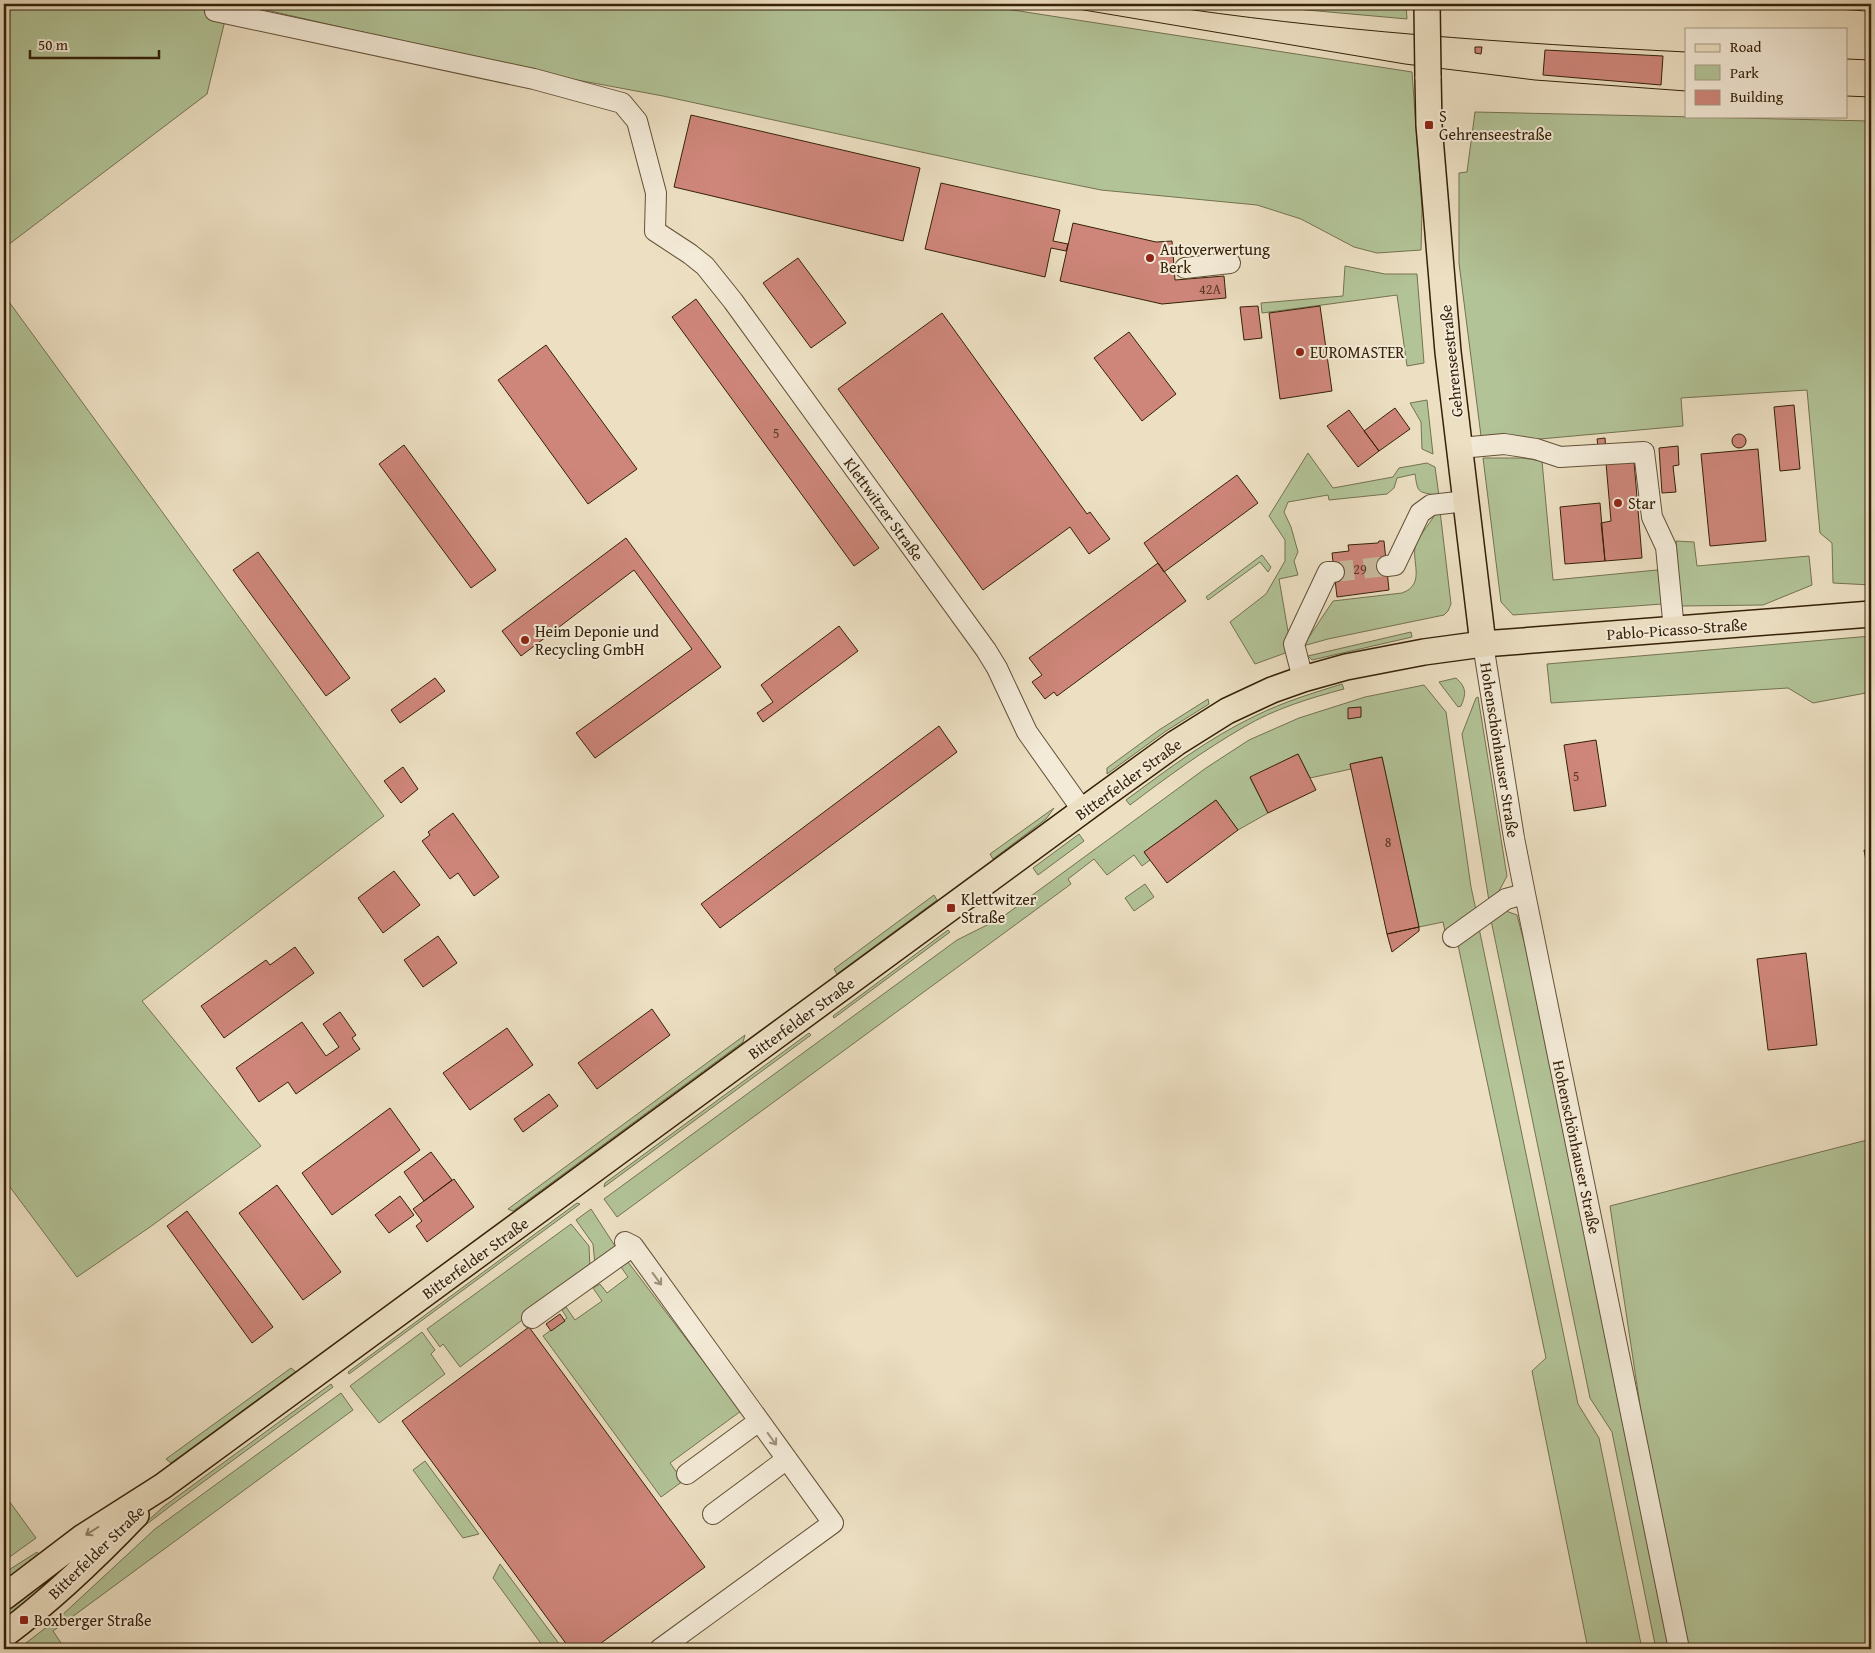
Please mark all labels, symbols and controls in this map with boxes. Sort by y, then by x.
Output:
scale bar [30,28,159,60]
legend [1685,28,1848,118]
text: 50 m [38,34,69,55]
text: Road [1730,36,1761,57]
text: Park [1730,62,1759,83]
text: Building [1730,86,1784,107]
place label: S Gehrenseestraße [1439,104,1552,146]
marker: S Gehrenseestraße [1423,119,1435,131]
place label: Autoverwertung Berk [1160,237,1270,279]
marker: Autoverwertung Berk [1144,252,1156,264]
house number: 42A [1199,279,1221,299]
street label: Gehrenseestraße [1433,304,1469,418]
place label: EUROMASTER [1310,340,1405,364]
marker: EUROMASTER [1294,346,1306,358]
house number: 5 [773,423,779,443]
street label: Klettwitzer Straße [838,452,930,566]
place label: Star [1628,491,1656,515]
marker: Star [1612,497,1624,509]
house number: 29 [1353,559,1367,579]
street label: Pablo-Picasso-Straße [1606,612,1748,646]
place label: Heim Deponie und Recycling GmbH [535,619,659,661]
marker: Heim Deponie und Recycling GmbH [519,634,531,646]
street label: Hohenschönhauser Straße [1474,661,1526,839]
street label: Bitterfelder Straße [1070,732,1186,826]
house number: 5 [1573,766,1579,786]
house number: 8 [1385,832,1392,852]
place label: Klettwitzer Straße [961,887,1037,929]
marker: Klettwitzer Straße [945,902,957,914]
street label: Bitterfelder Straße [743,971,859,1065]
street label: Hohenschönhauser Straße [1547,1058,1607,1236]
street label: Bitterfelder Straße [417,1211,533,1305]
one-way arrow [651,1272,662,1285]
one-way arrow [767,1432,778,1445]
street label: Bitterfelder Straße [42,1499,150,1605]
one-way arrow [86,1527,100,1537]
place label: Boxberger Straße [34,1608,151,1632]
marker: Boxberger Straße [18,1614,30,1626]

